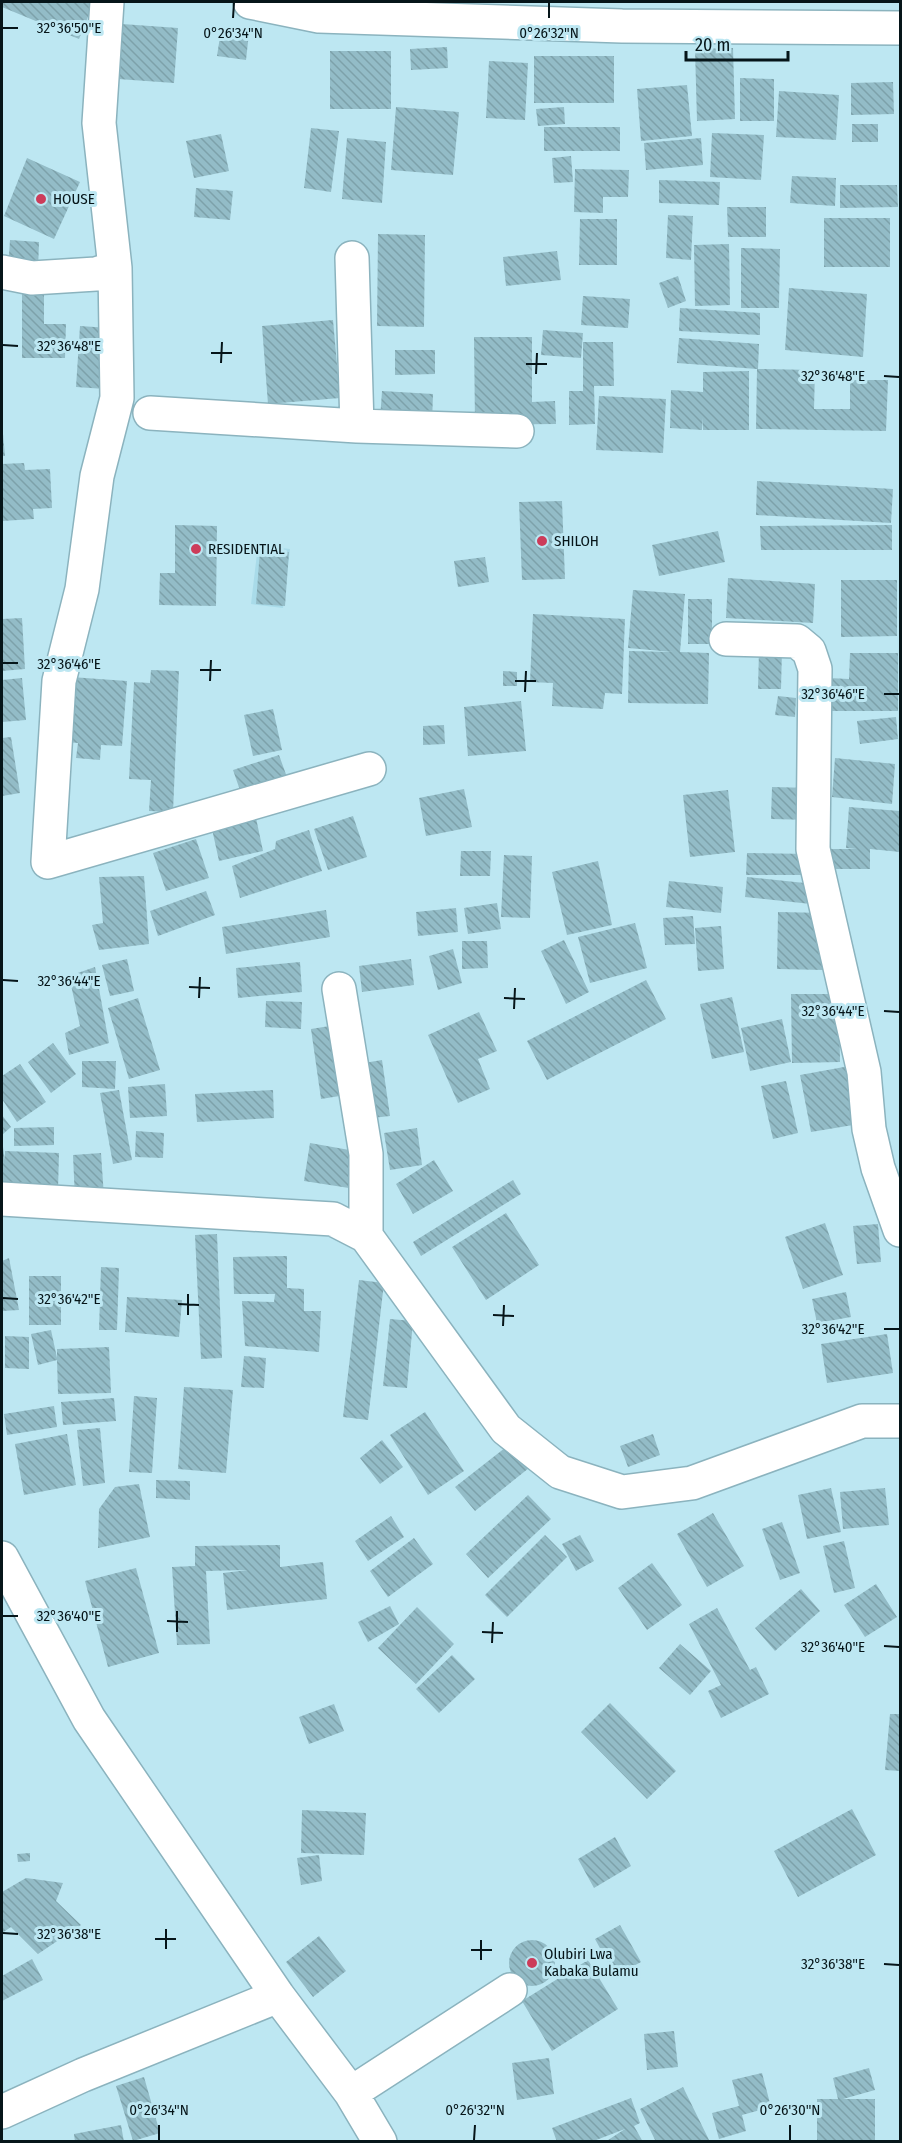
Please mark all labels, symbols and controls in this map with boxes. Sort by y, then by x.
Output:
text: 32°36'50"E [37,19,101,37]
text: 0°26'34"N [203,24,263,42]
text: 0°26'32"N [519,24,579,42]
scale bar [686,24,788,62]
text: 20 m [695,34,730,56]
place label: HOUSE [53,190,95,208]
marker: HOUSE [34,192,48,206]
text: 32°36'48"E [37,337,101,355]
text: 32°36'48"E [801,367,865,385]
place label: SHILOH [554,532,599,550]
marker: SHILOH [535,534,549,548]
place label: RESIDENTIAL [208,540,285,558]
marker: RESIDENTIAL [189,542,203,556]
text: 32°36'46"E [37,655,101,673]
text: 32°36'46"E [801,685,865,703]
text: 32°36'44"E [37,972,101,990]
text: 32°36'44"E [801,1002,865,1020]
text: 32°36'42"E [37,1290,101,1308]
text: 32°36'42"E [801,1320,865,1338]
text: 32°36'40"E [37,1607,101,1625]
text: 32°36'40"E [801,1638,865,1656]
text: 32°36'38"E [37,1925,101,1943]
place label: Olubiri Lwa Kabaka Bulamu [544,1945,639,1980]
text: 32°36'38"E [801,1955,865,1973]
marker: Olubiri Lwa Kabaka Bulamu [525,1956,539,1970]
text: 0°26'34"N [129,2101,189,2119]
text: 0°26'32"N [445,2101,505,2119]
text: 0°26'30"N [760,2101,820,2119]

